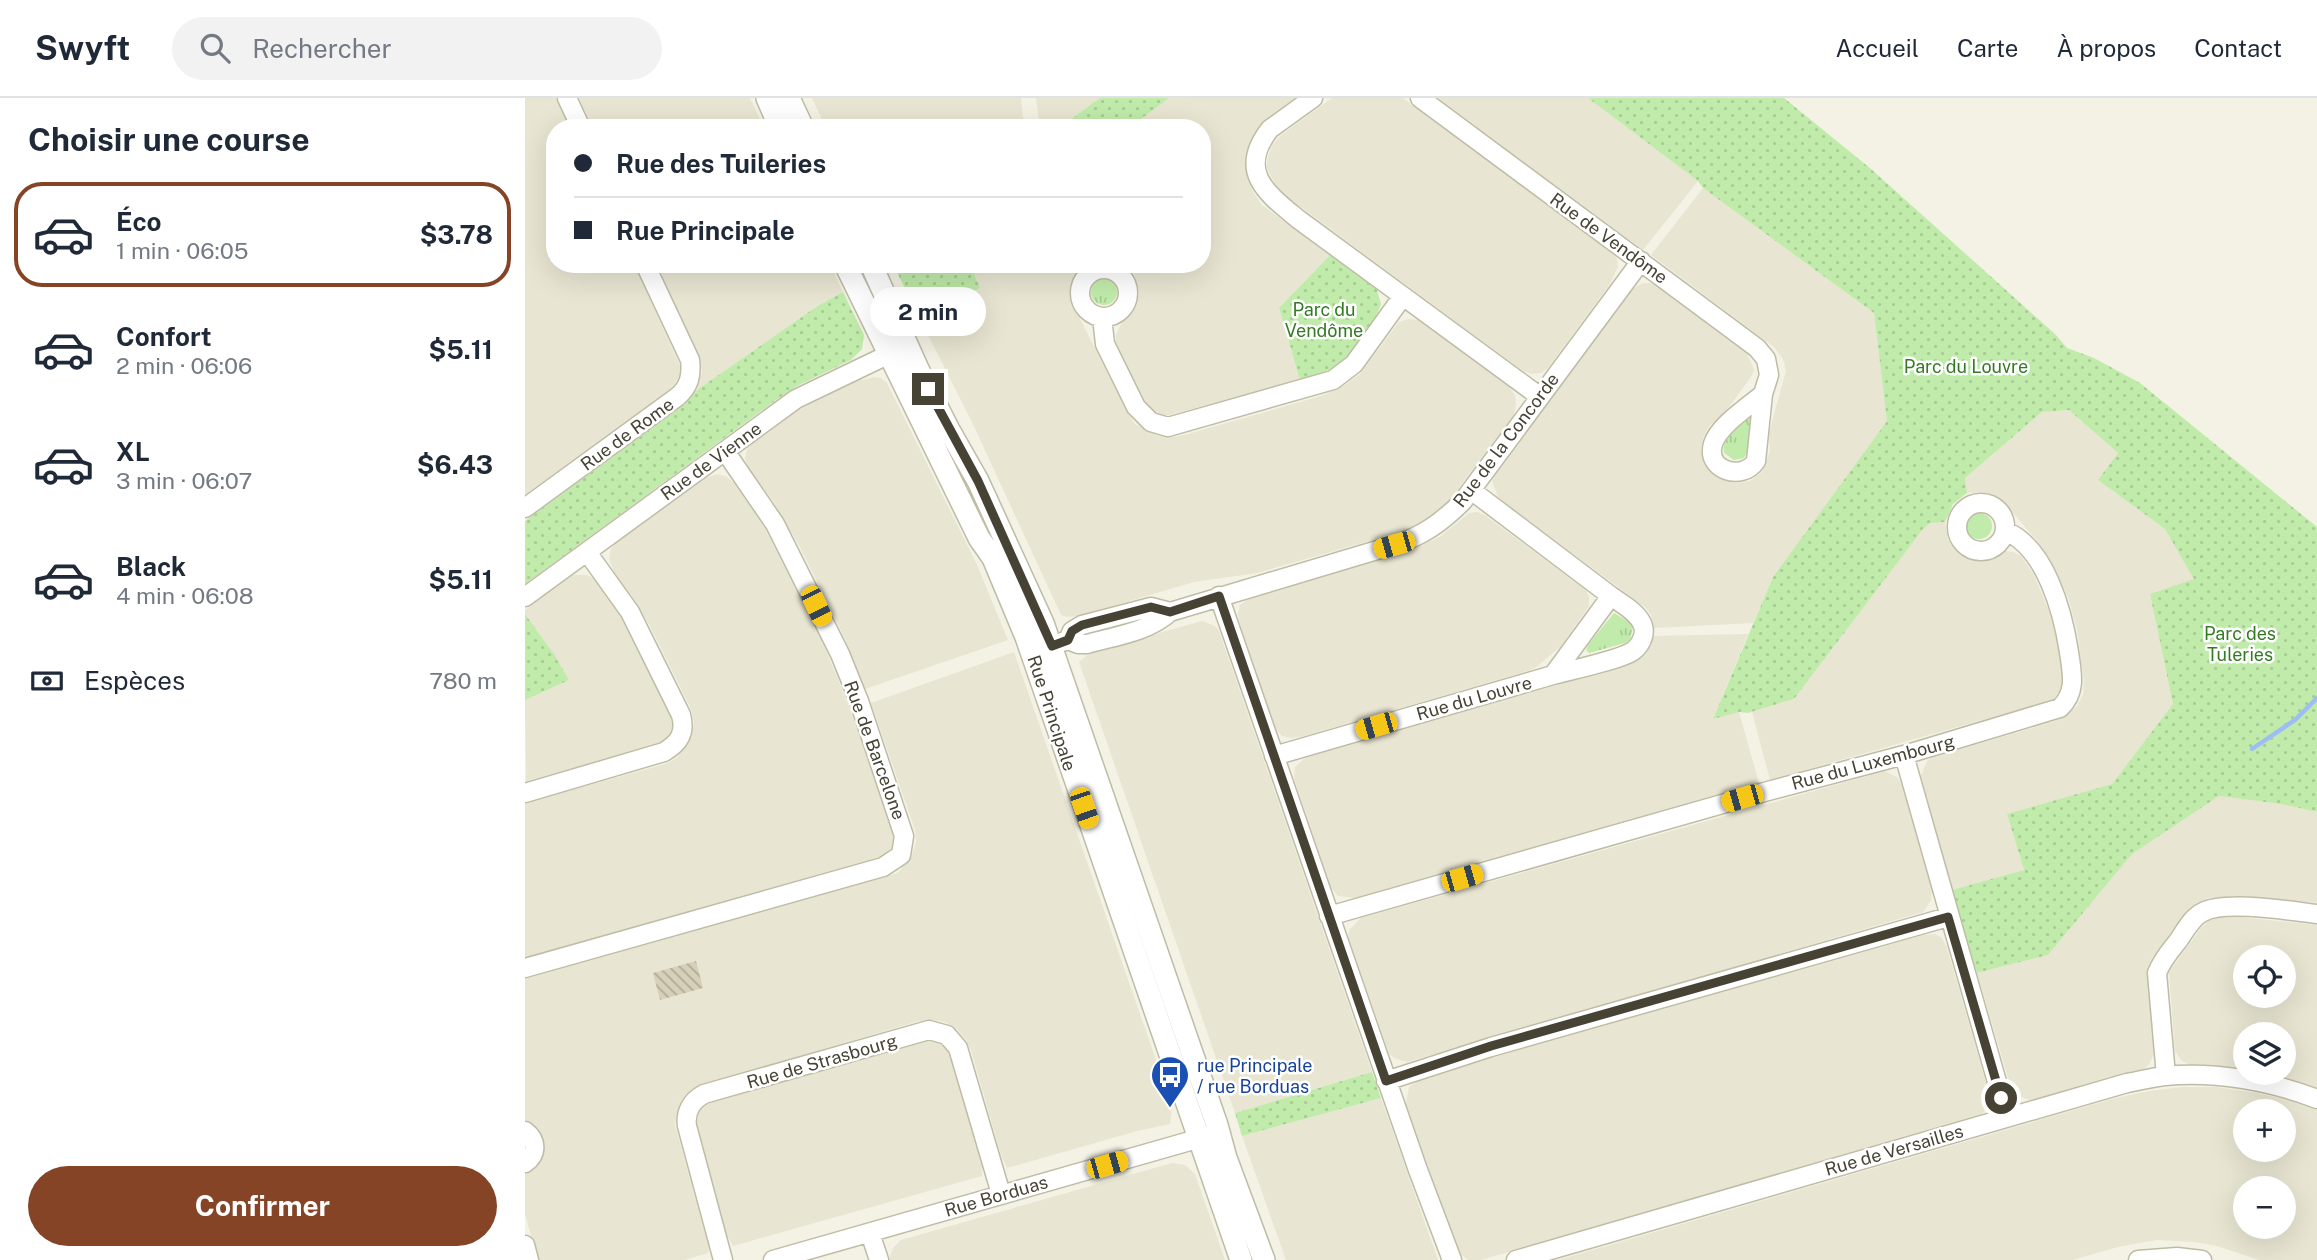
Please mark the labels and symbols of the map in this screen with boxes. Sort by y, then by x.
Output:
street label: Rue de Vendôme [1546,188,1672,288]
callout: 2 min [870,288,986,336]
park label: Parc du Vendôme [1285,299,1363,341]
park label: Parc du Louvre [1904,356,2028,377]
street label: Rue de la Concorde [1449,369,1563,511]
route end [912,373,944,405]
street label: Rue de Rome [576,393,678,475]
street label: Rue de Vienne [657,417,765,505]
car [1371,529,1418,561]
car [798,583,835,629]
park label: Parc des Tuleries [2204,623,2276,665]
street label: Rue Principale [1023,653,1081,773]
street label: Rue du Louvre [1414,671,1534,725]
street label: Rue de Barcelone [840,678,910,822]
car [1353,710,1400,742]
street label: Rue du Luxembourg [1789,730,1957,794]
car [1719,782,1766,814]
car [1068,785,1101,831]
car [1439,862,1486,894]
street label: Rue de Strasbourg [744,1029,900,1093]
bus stop icon: rue Principale / rue Borduas [1149,1054,1191,1109]
place label: rue Principale / rue Borduas [1197,1055,1312,1097]
route start [1985,1082,2017,1114]
street label: Rue de Versailles [1822,1120,1966,1180]
car [1084,1149,1131,1181]
street label: Rue Borduas [942,1171,1050,1221]

